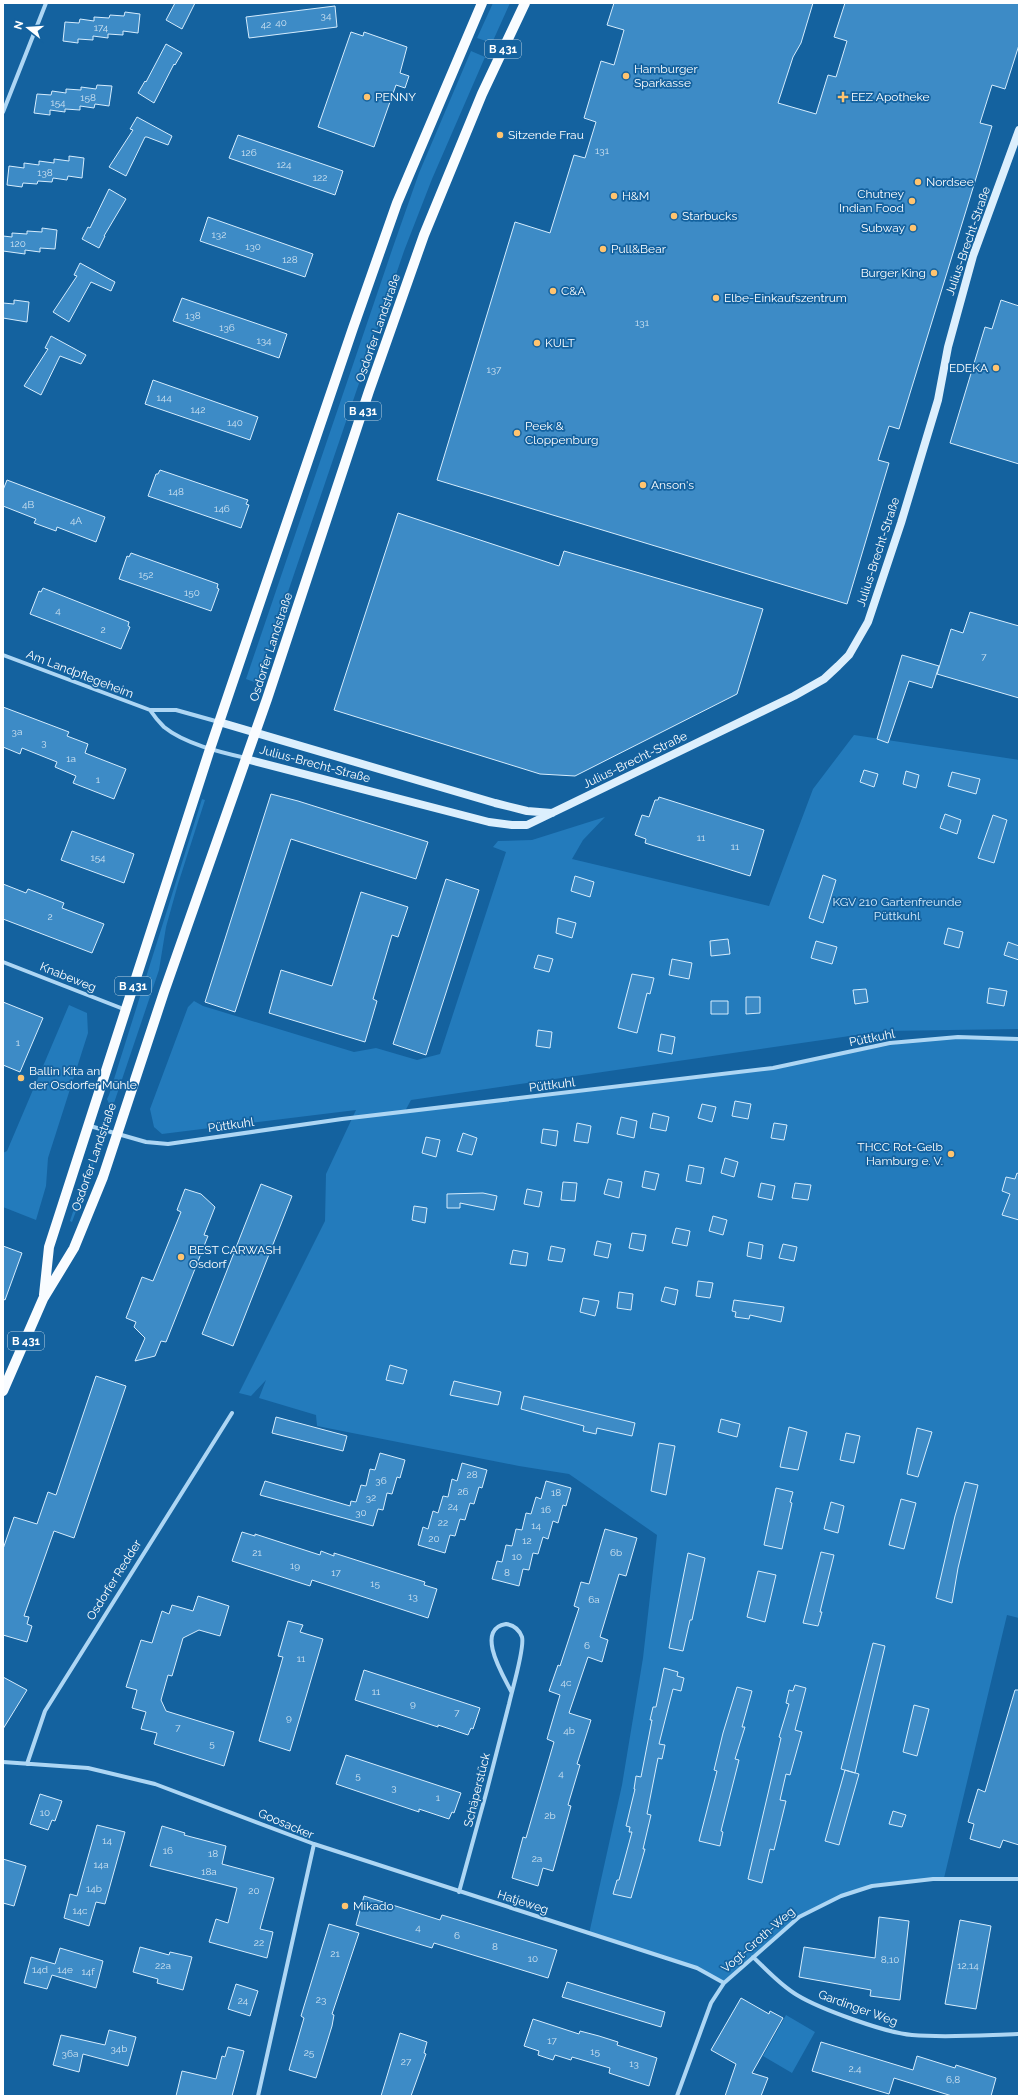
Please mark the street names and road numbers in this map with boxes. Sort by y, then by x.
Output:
road number: B 431 [485,40,521,58]
street label: Julius-Brecht-Straße [943,185,993,297]
street label: Osdorfer Landstraße [353,272,403,384]
road number: B 431 [345,402,381,420]
street label: Julius-Brecht-Straße [854,496,902,608]
street label: Osdorfer Landstraße [247,591,295,703]
street label: Am Landpflegeheim [24,647,136,701]
street label: Julius-Brecht-Straße [581,729,689,791]
street label: Julius-Brecht-Straße [258,742,372,786]
street label: Knabeweg [38,959,98,995]
road number: B 431 [115,977,151,995]
street label: Püttkuhl [848,1027,897,1049]
street label: Püttkuhl [528,1075,577,1095]
street label: Osdorfer Landstraße [69,1101,119,1213]
street label: Püttkuhl [207,1115,256,1135]
road number: B 431 [8,1332,44,1350]
street label: Osdorfer Redder [84,1536,145,1623]
street label: Schäperstück [461,1751,493,1829]
street label: Goosacker [256,1806,317,1842]
street label: Hatjeweg [496,1887,550,1917]
street label: Vogt-Groth-Weg [719,1904,797,1976]
street label: Gardinger Weg [816,1987,900,2029]

